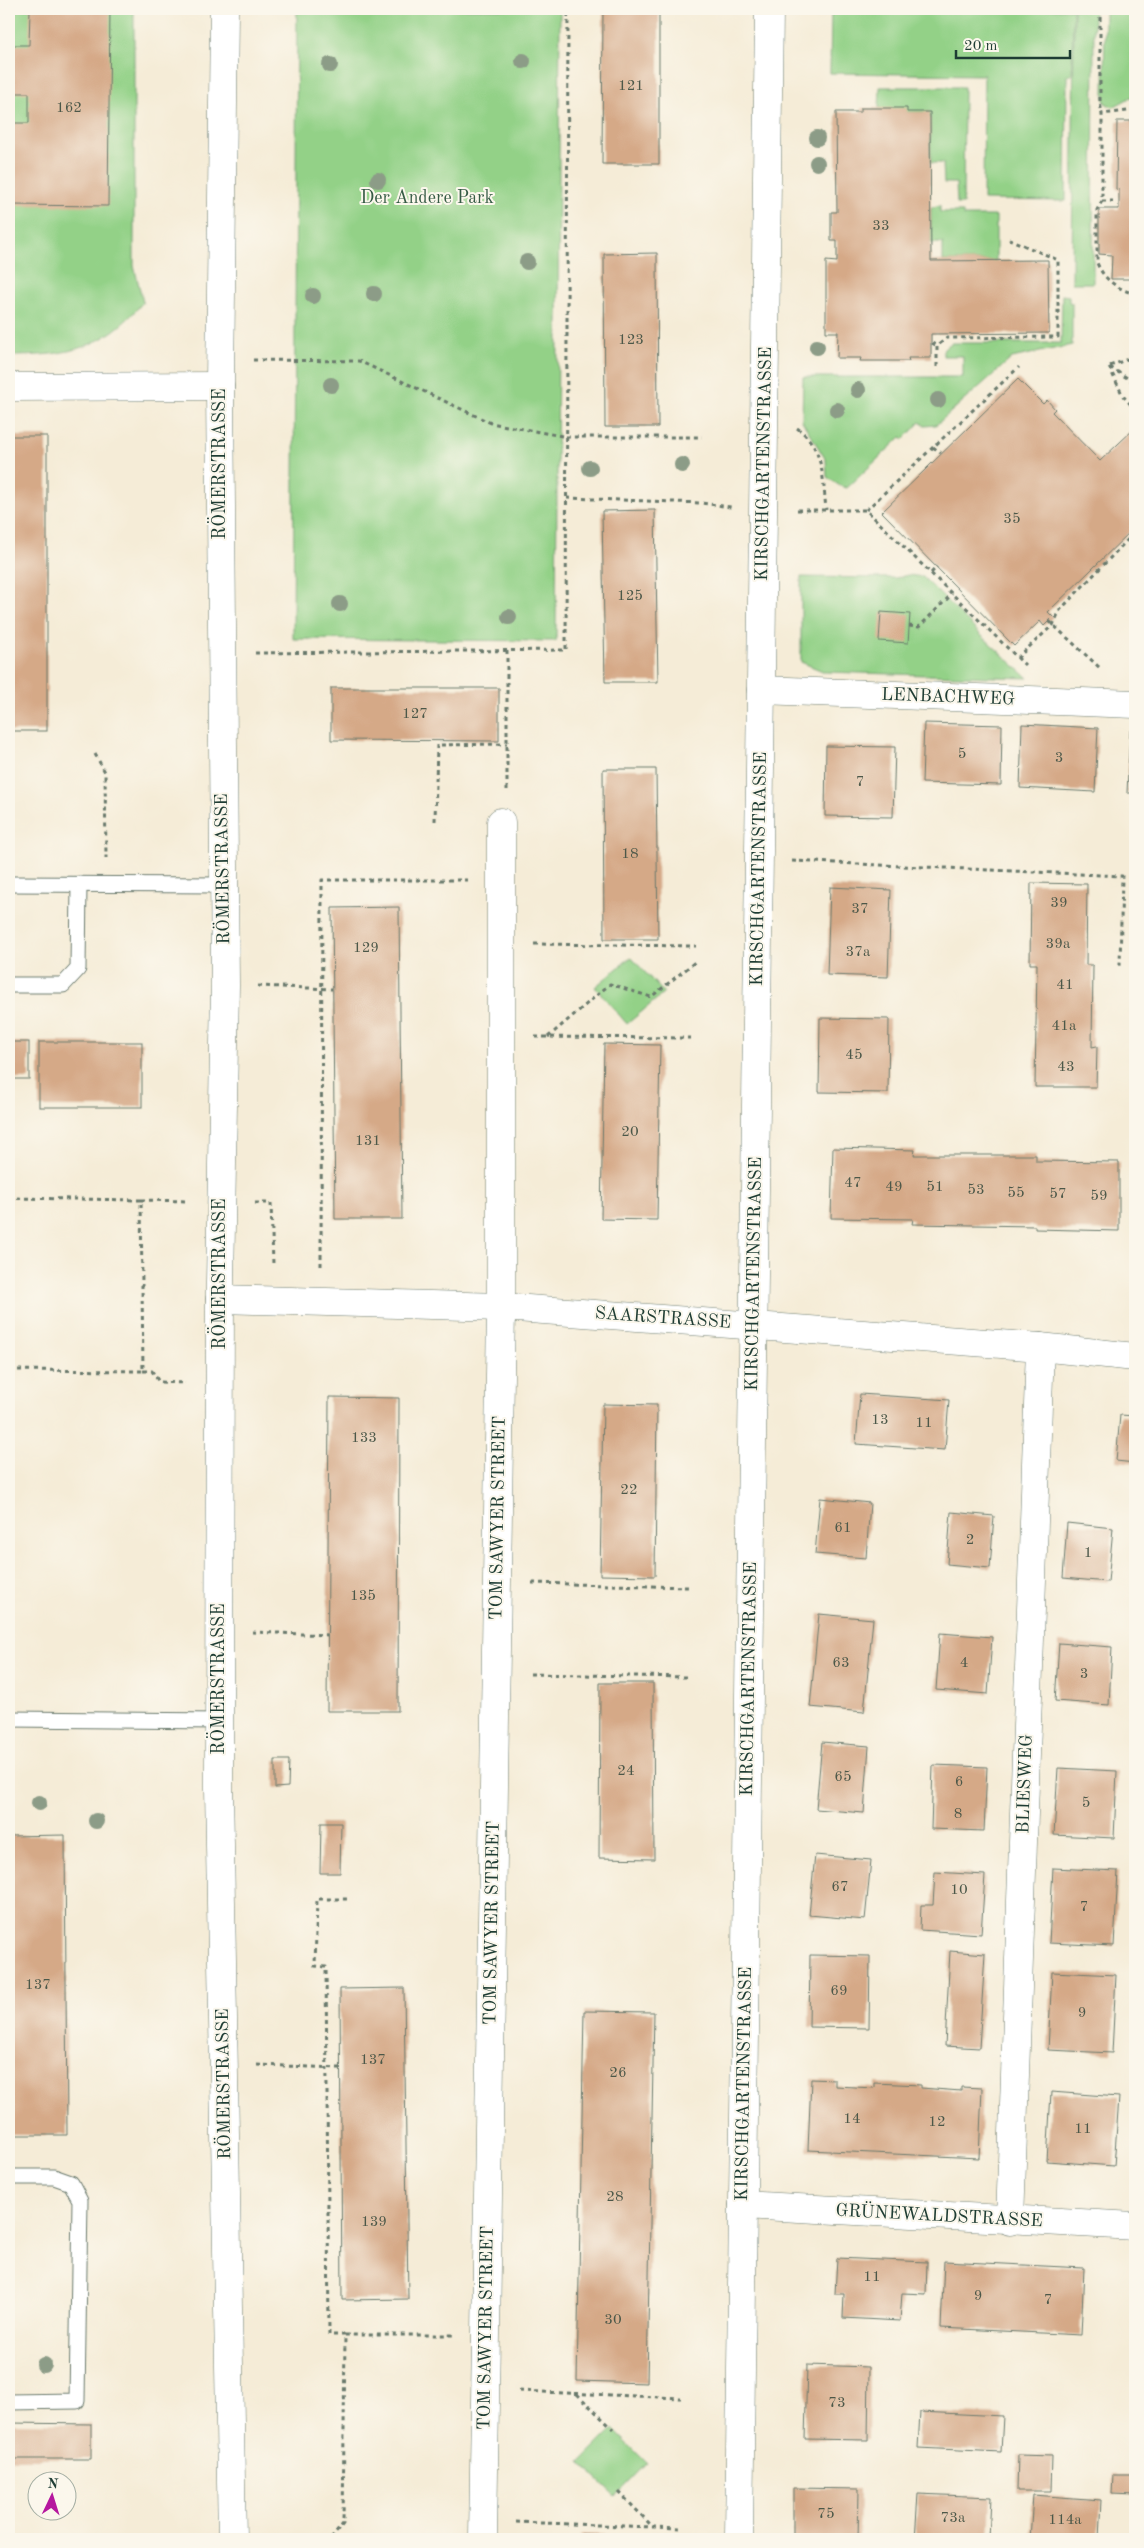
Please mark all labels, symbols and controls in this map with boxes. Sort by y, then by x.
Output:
scale bar [956,28,1070,60]
text: 20 m [964,39,998,54]
house number: 121 [618,79,644,94]
house number: 162 [56,101,82,116]
park label: Der Andere Park [360,189,494,207]
house number: 33 [872,219,890,234]
house number: 123 [618,333,644,348]
street label: KIRSCHGARTENSTRASSE [753,347,775,581]
street label: RÖMERSTRASSE [207,388,229,540]
house number: 35 [1003,512,1021,527]
house number: 125 [617,589,643,604]
street label: LENBACHWEG [881,686,1015,708]
house number: 127 [402,707,428,722]
house number: 5 [958,747,966,762]
house number: 3 [1055,751,1063,766]
street label: KIRSCHGARTENSTRASSE [748,752,770,986]
house number: 7 [856,775,864,790]
street label: RÖMERSTRASSE [209,793,233,945]
house number: 18 [621,847,639,862]
house number: 39 [1050,896,1068,911]
house number: 37 [851,902,869,917]
house number: 39a [1046,937,1071,952]
house number: 129 [353,941,379,956]
house number: 37a [846,945,871,960]
house number: 41 [1056,978,1074,993]
house number: 41a [1052,1019,1077,1034]
house number: 45 [845,1048,863,1063]
house number: 43 [1057,1060,1075,1075]
house number: 20 [621,1125,639,1140]
house number: 131 [355,1134,381,1149]
street label: KIRSCHGARTENSTRASSE [743,1157,765,1391]
house number: 47 [844,1176,862,1191]
house number: 49 [885,1180,903,1195]
house number: 51 [926,1180,944,1195]
house number: 53 [967,1183,985,1198]
house number: 55 [1007,1186,1025,1201]
house number: 57 [1049,1187,1067,1202]
house number: 59 [1090,1189,1108,1204]
street label: RÖMERSTRASSE [207,1198,229,1350]
street label: SAARSTRASSE [594,1304,732,1332]
house number: 13 [871,1413,889,1428]
street label: TOM SAWYER STREET [487,1416,509,1620]
house number: 11 [915,1416,933,1431]
house number: 133 [351,1431,377,1446]
house number: 22 [620,1483,638,1498]
house number: 61 [834,1521,852,1536]
house number: 2 [966,1533,974,1548]
house number: 1 [1084,1546,1092,1561]
street label: KIRSCHGARTENSTRASSE [738,1562,760,1796]
house number: 135 [350,1589,376,1604]
street label: RÖMERSTRASSE [206,1603,228,1755]
house number: 63 [832,1656,850,1671]
house number: 4 [960,1656,968,1671]
house number: 3 [1080,1667,1088,1682]
street label: BLIESWEG [1014,1734,1036,1834]
house number: 24 [617,1764,635,1779]
house number: 65 [834,1770,852,1785]
house number: 6 [955,1775,963,1790]
house number: 5 [1082,1796,1090,1811]
house number: 8 [954,1807,962,1822]
street label: TOM SAWYER STREET [481,1821,503,2025]
house number: 67 [831,1880,849,1895]
house number: 10 [950,1883,968,1898]
house number: 7 [1080,1900,1088,1915]
street label: KIRSCHGARTENSTRASSE [733,1967,755,2201]
house number: 137 [25,1978,51,1993]
house number: 69 [830,1984,848,1999]
house number: 9 [1078,2006,1086,2021]
street label: RÖMERSTRASSE [210,2008,234,2160]
house number: 137 [360,2053,386,2068]
house number: 26 [609,2066,627,2081]
house number: 14 [843,2112,861,2127]
house number: 12 [928,2115,946,2130]
house number: 11 [1074,2122,1092,2137]
house number: 28 [606,2190,624,2205]
street label: GRÜNEWALDSTRASSE [835,2198,1043,2230]
house number: 139 [361,2215,387,2230]
street label: TOM SAWYER STREET [475,2226,497,2430]
house number: 11 [863,2270,881,2285]
house number: 9 [974,2289,982,2304]
house number: 7 [1044,2293,1052,2308]
house number: 30 [604,2313,622,2328]
house number: 73 [828,2396,846,2411]
north arrow [28,2470,78,2520]
text: N [47,2477,59,2491]
house number: 75 [817,2507,835,2522]
house number: 73a [941,2511,966,2526]
house number: 114a [1048,2513,1082,2528]

